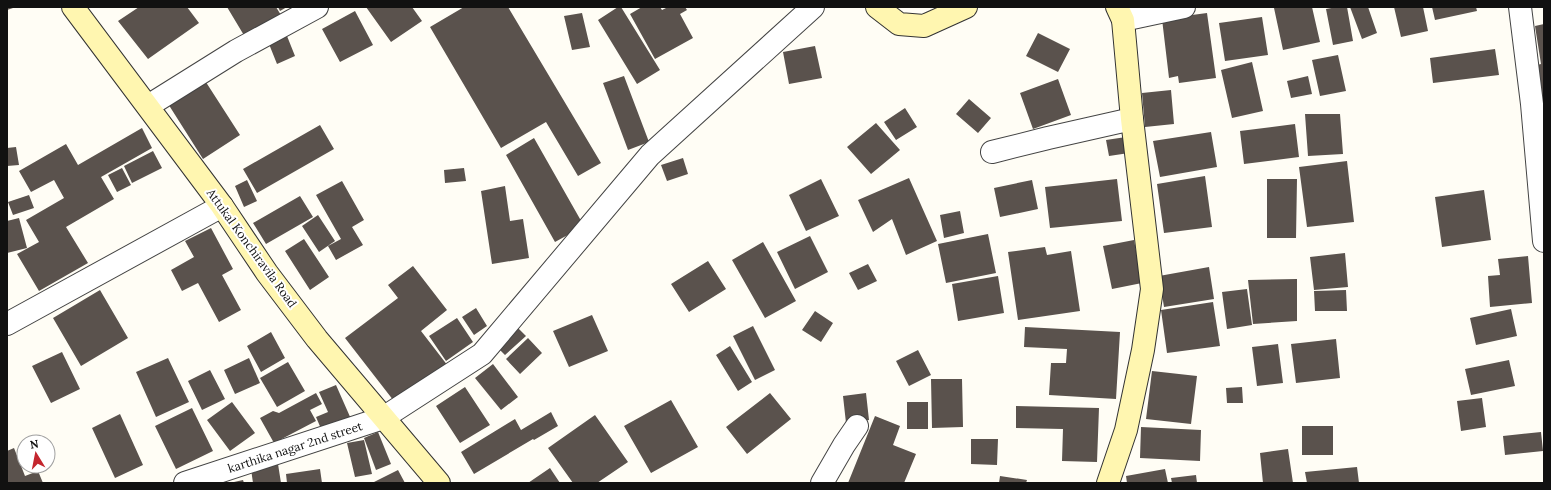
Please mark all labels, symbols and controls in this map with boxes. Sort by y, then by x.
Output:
street label: Attukal Konchiravila Road [203,185,300,310]
street label: karthika nagar 2nd street [226,418,364,476]
north arrow [16,434,56,474]
text: N [29,436,40,452]

